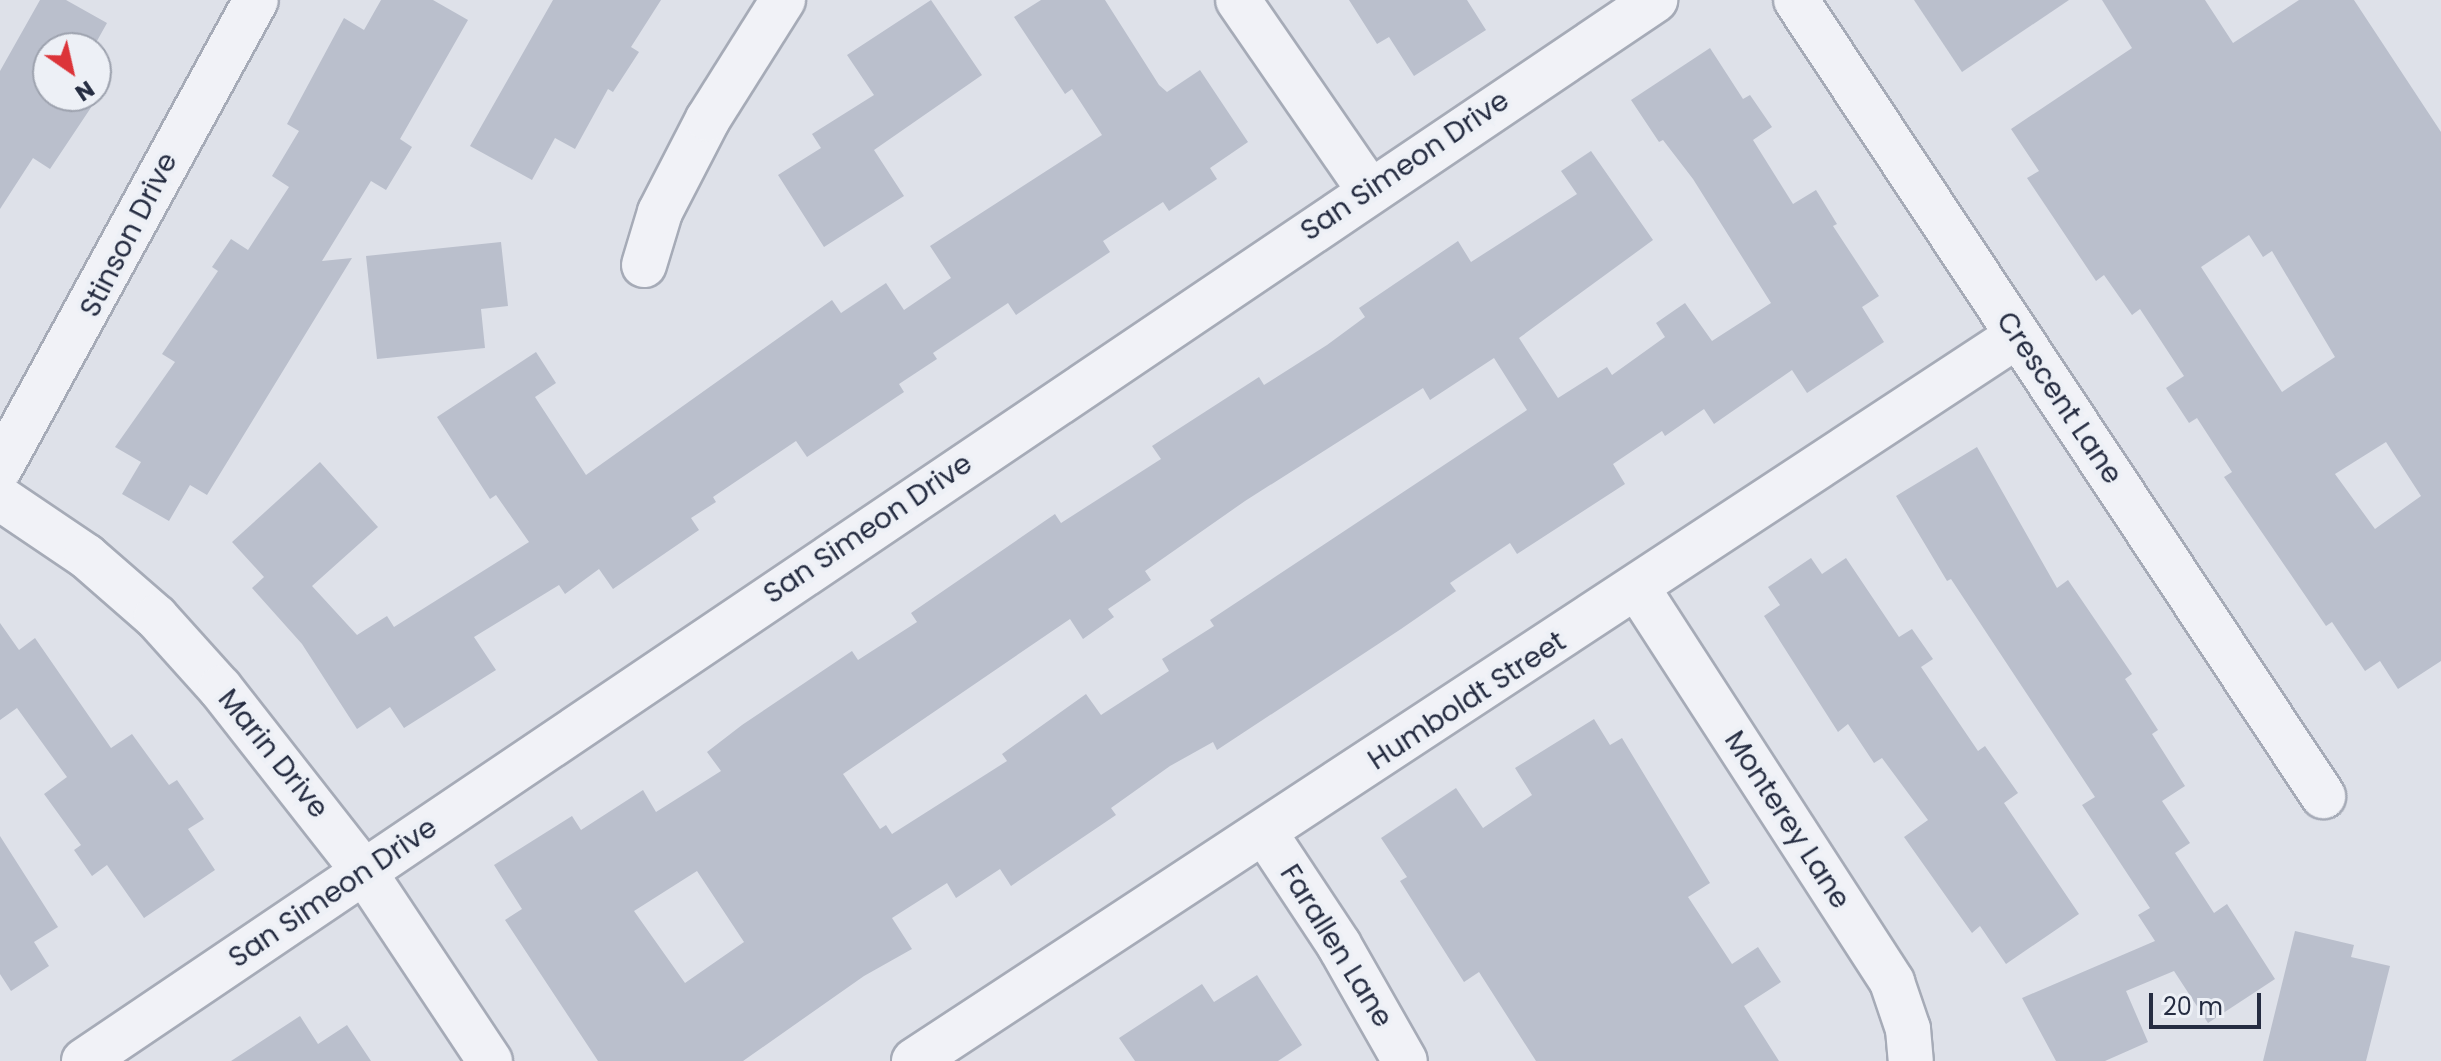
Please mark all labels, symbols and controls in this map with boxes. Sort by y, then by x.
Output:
north arrow [32,32,112,112]
text: N [69,73,100,108]
street label: San Simeon Drive [1295,84,1515,248]
street label: Stinson Drive [73,147,185,323]
street label: Crescent Lane [1989,306,2129,490]
street label: San Simeon Drive [758,447,978,611]
street label: Humboldt Street [1362,625,1572,777]
street label: Marin Drive [211,683,335,825]
street label: Monterey Lane [1717,725,1857,915]
street label: San Simeon Drive [223,811,443,975]
street label: Farallen Lane [1273,859,1399,1033]
scale bar [2153,977,2265,1027]
text: 20 m [2163,990,2223,1023]

